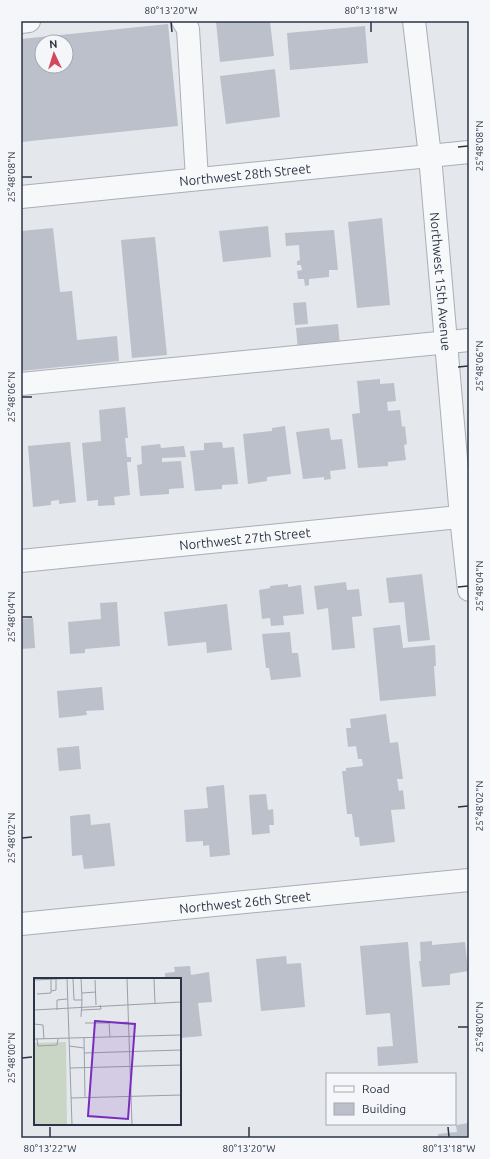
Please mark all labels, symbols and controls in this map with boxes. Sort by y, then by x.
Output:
text: 80°13'20"W [145,5,197,16]
text: 80°13'18"W [345,5,397,16]
north arrow [34,34,74,74]
text: N [49,38,58,50]
text: 25°48'08"N [474,121,485,171]
text: 25°48'08"N [6,152,17,202]
street label: Northwest 28th Street [179,161,311,188]
street label: Northwest 15th Avenue [428,212,454,352]
text: 25°48'06"N [474,341,485,391]
text: 25°48'06"N [6,372,17,422]
street label: Northwest 27th Street [179,525,311,552]
text: 25°48'04"N [474,561,485,611]
text: 25°48'04"N [6,592,17,642]
text: 25°48'02"N [474,781,485,831]
text: 25°48'02"N [6,813,17,863]
street label: Northwest 26th Street [179,889,311,915]
inset map [34,978,181,1125]
text: 25°48'00"N [474,1002,485,1052]
text: 25°48'00"N [6,1033,17,1083]
legend [326,1073,456,1125]
text: Road [362,1082,390,1095]
text: Building [362,1102,406,1115]
text: 80°13'22"W [24,1143,76,1154]
text: 80°13'20"W [223,1143,275,1154]
text: 80°13'18"W [423,1143,475,1154]

